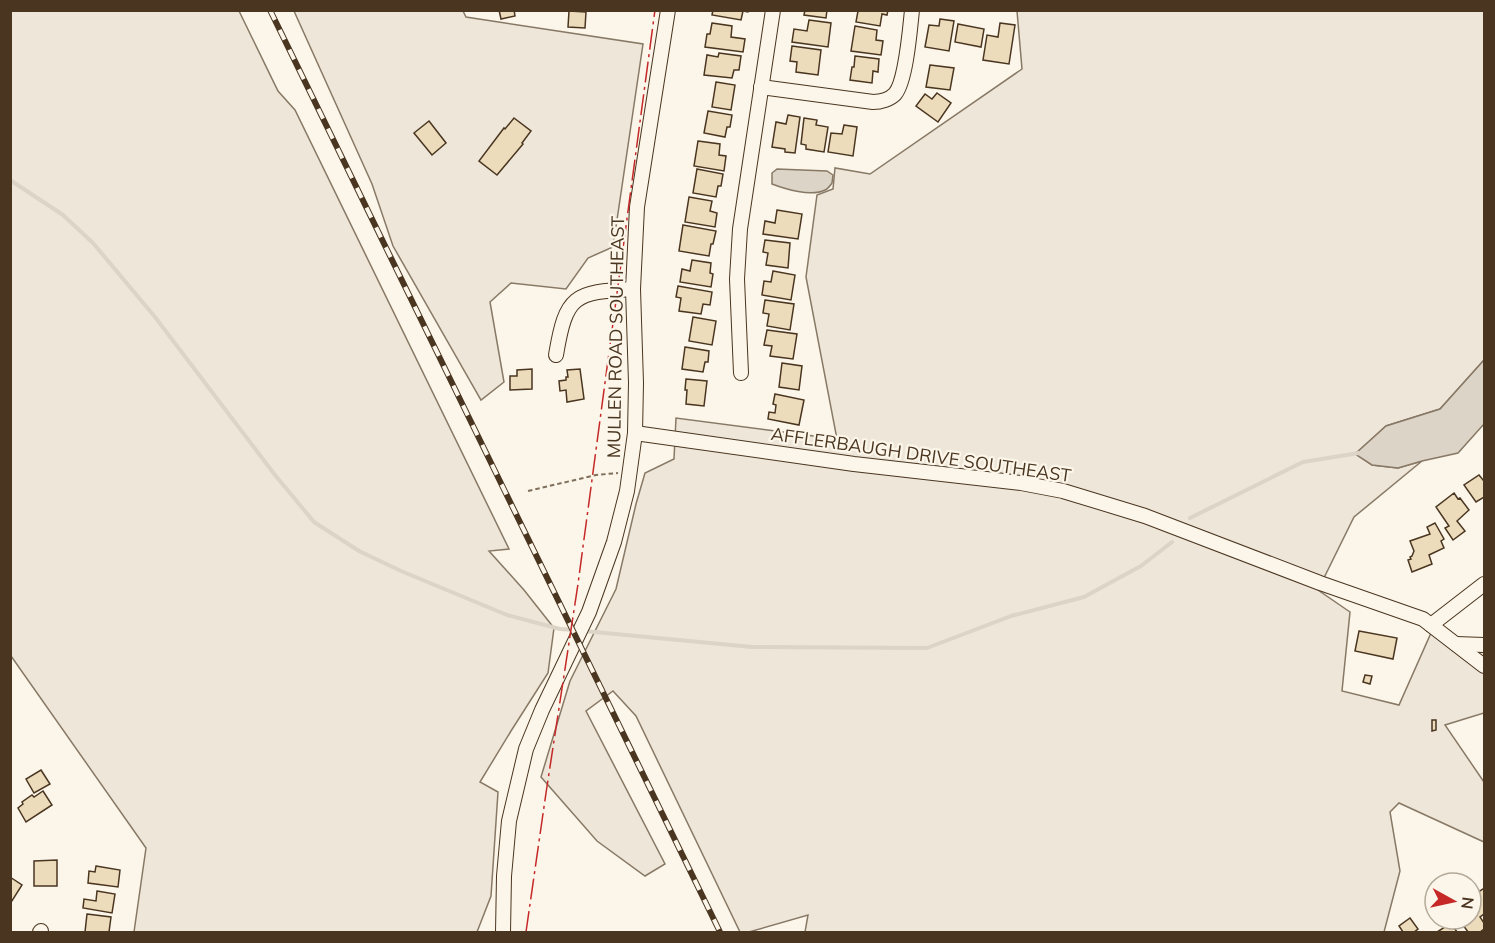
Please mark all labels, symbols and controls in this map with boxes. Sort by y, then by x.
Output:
street label: MULLEN ROAD SOUTHEAST [602,215,629,458]
street label: AFFLERBAUGH DRIVE SOUTHEAST [769,422,1073,487]
north arrow [1423,871,1483,931]
text: N [1457,896,1479,910]

